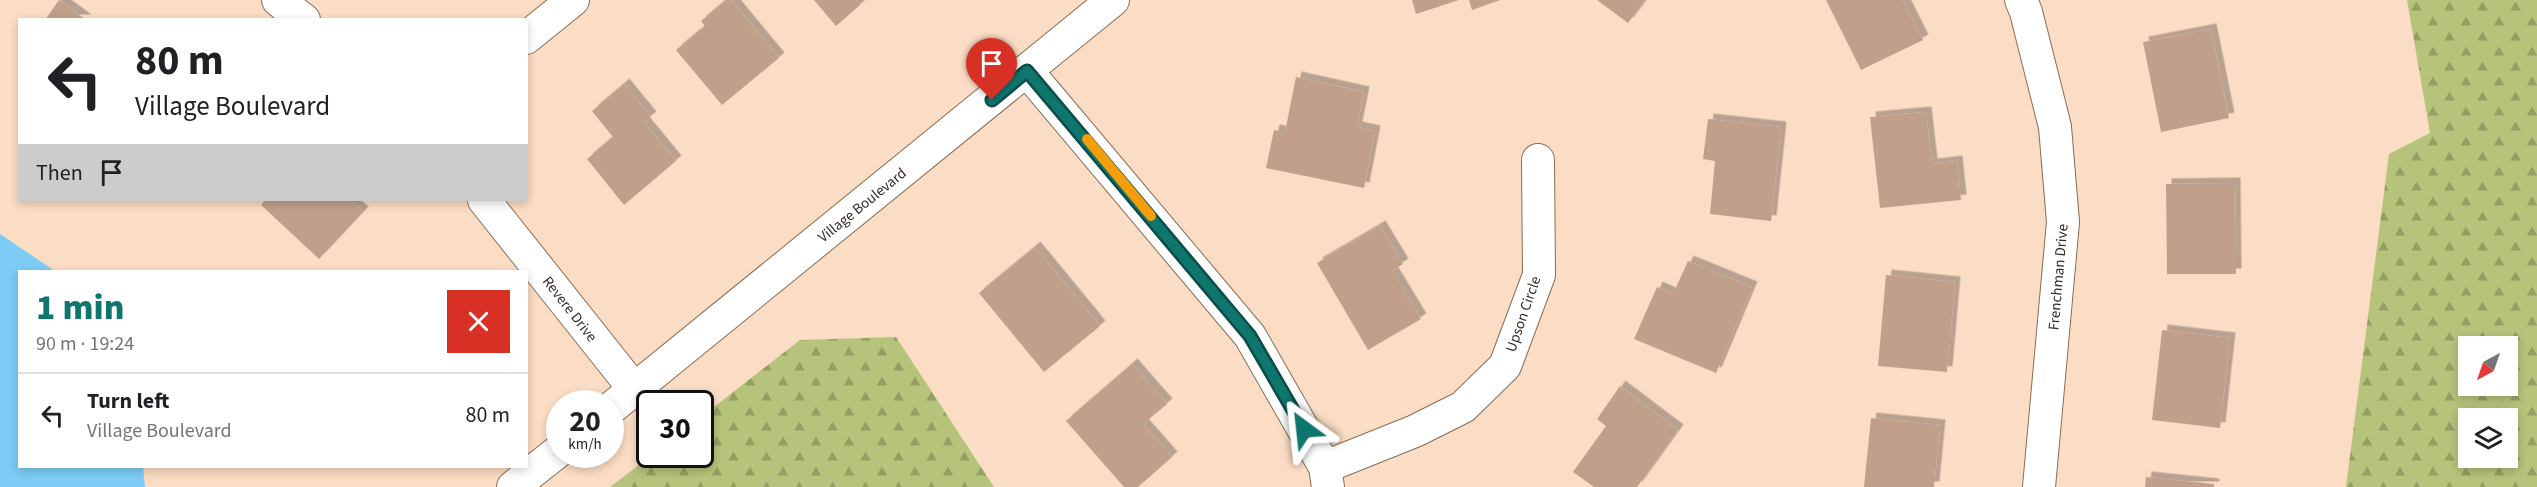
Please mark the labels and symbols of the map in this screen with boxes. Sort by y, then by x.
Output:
pin [966,38,1017,100]
street label: Village Boulevard [814,163,911,248]
street label: Frenchman Drive [2043,223,2074,331]
street label: Revere Drive [537,272,602,347]
street label: Upson Circle [1501,273,1546,355]
north arrow [2458,336,2518,396]
speed limit sign: 30 [636,390,714,468]
position arrow [1272,397,1336,461]

